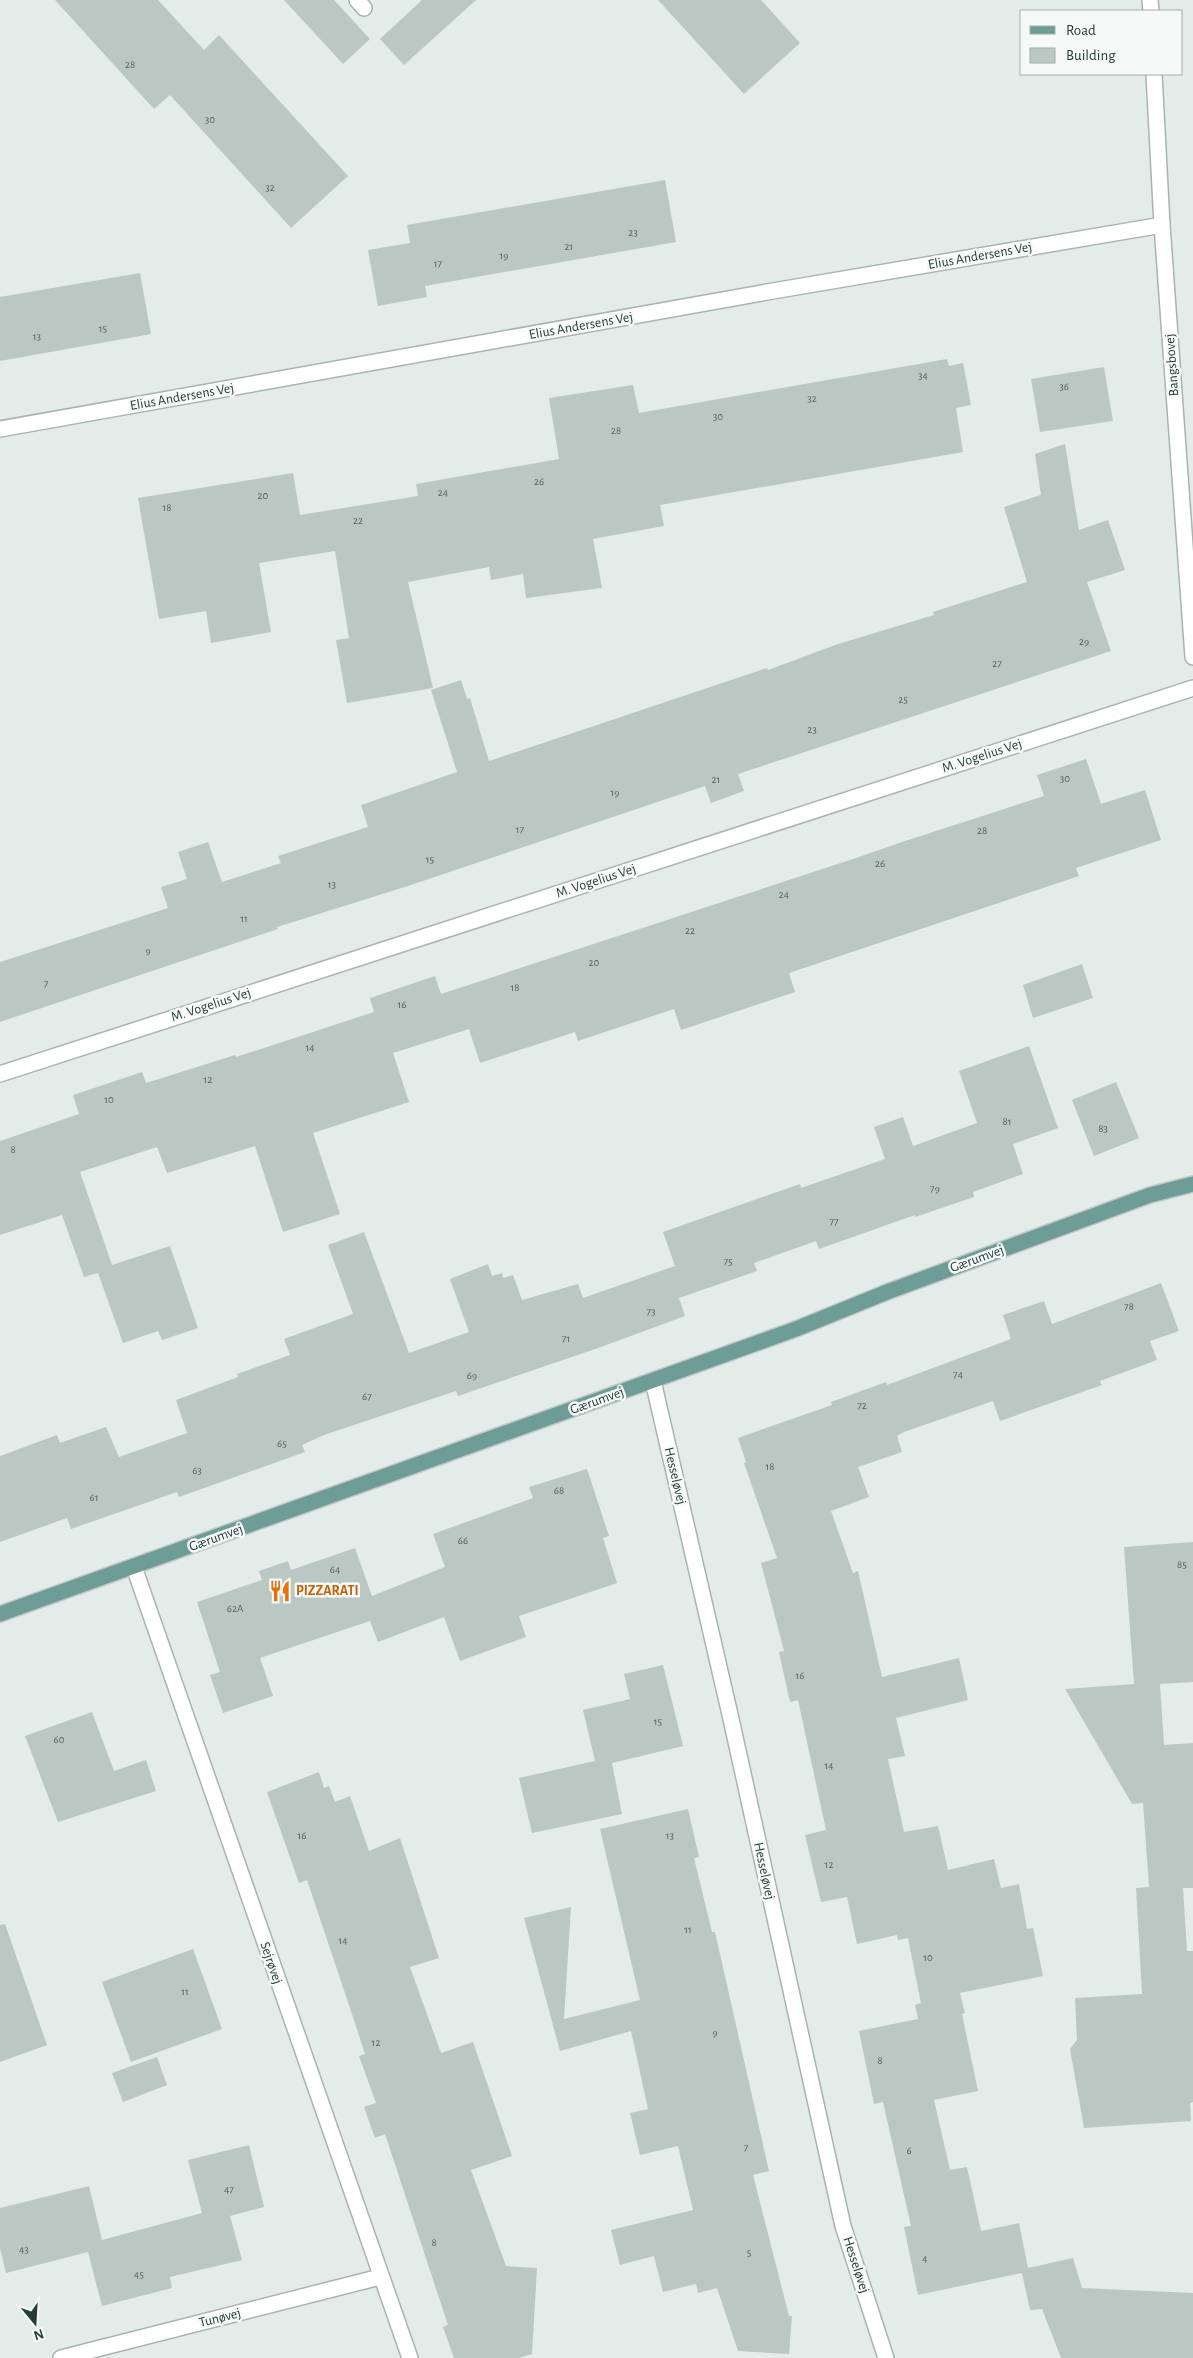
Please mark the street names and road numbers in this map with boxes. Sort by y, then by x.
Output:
street label: Elius Andersens Vej [927,240,1033,272]
street label: Elius Andersens Vej [528,310,634,342]
street label: Bangsbovej [1163,333,1181,397]
street label: Elius Andersens Vej [129,381,235,413]
street label: M. Vogelius Vej [940,737,1024,775]
street label: M. Vogelius Vej [554,862,638,900]
street label: M. Vogelius Vej [169,986,253,1024]
street label: Gærumvej [948,1243,1006,1275]
street label: Gærumvej [568,1385,626,1417]
street label: Hesseløvej [662,1446,688,1506]
street label: Gærumvej [187,1522,245,1554]
street label: Hesseløvej [751,1841,777,1901]
street label: Sejrøvej [257,1940,285,1986]
street label: Hesseløvej [840,2235,872,2295]
street label: Tunøvej [198,2306,242,2330]

